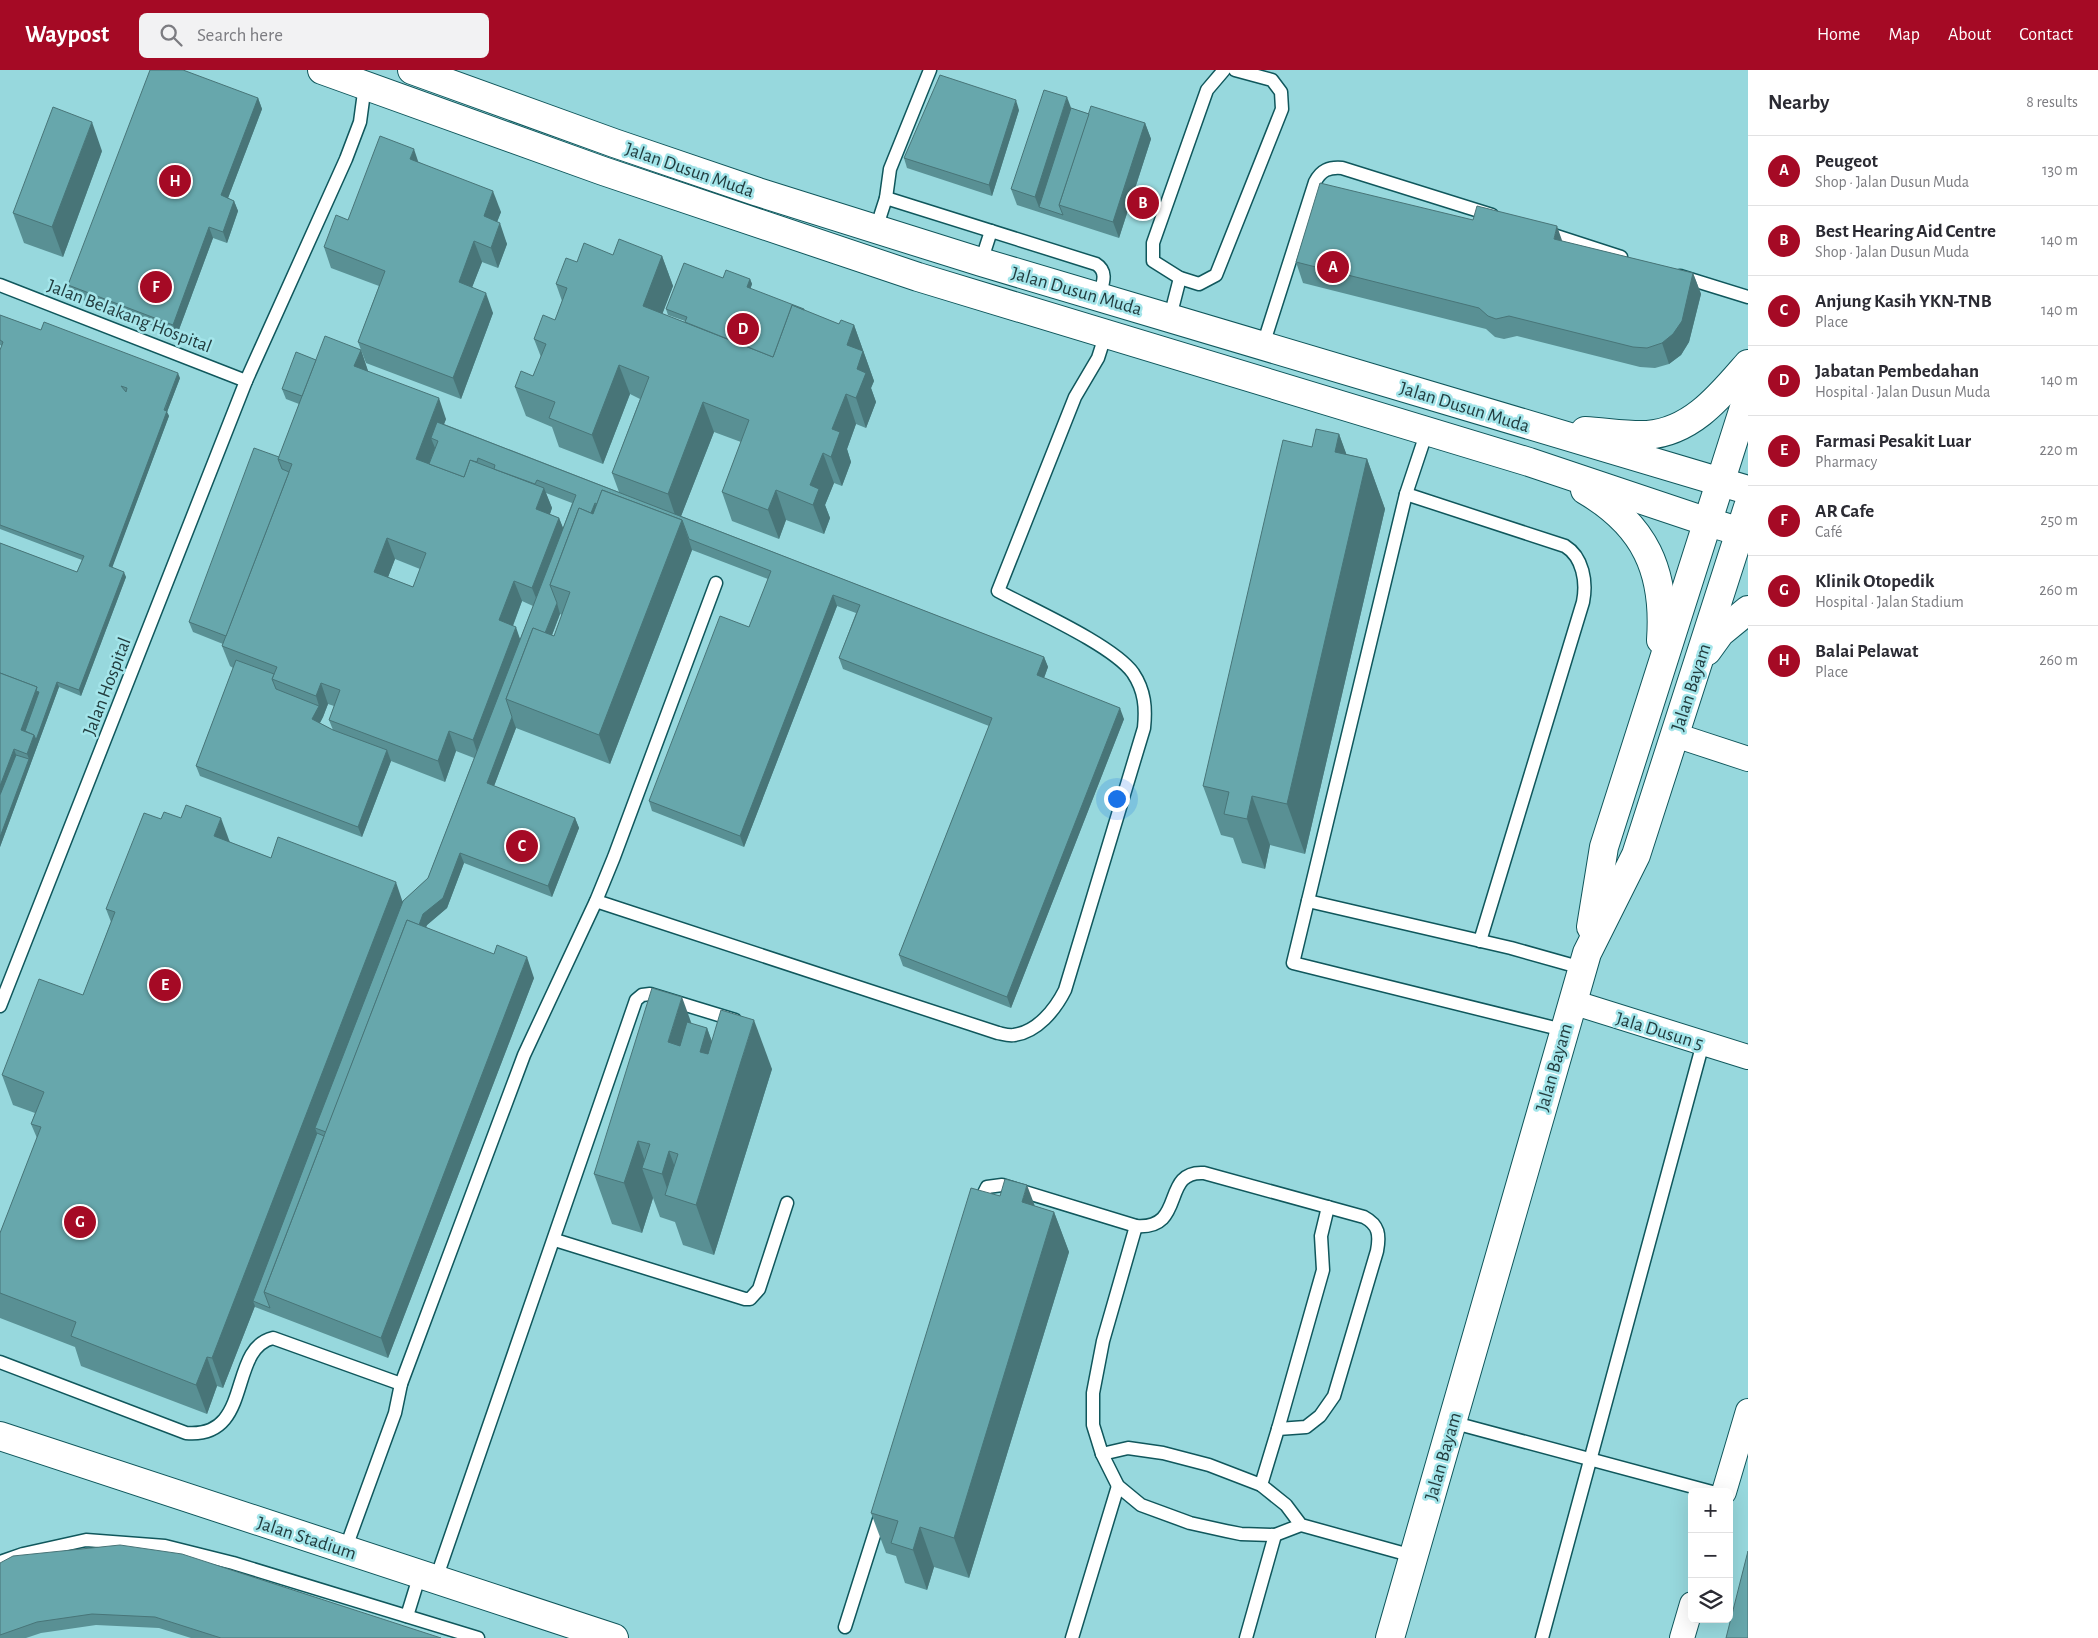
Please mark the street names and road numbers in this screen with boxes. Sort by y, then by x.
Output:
street label: Jalan Dusun Muda [623,139,757,201]
street label: Jalan Dusun Muda [1009,264,1144,319]
street label: Jalan Belakang Hospital [45,276,214,357]
street label: Jalan Dusun Muda [1397,379,1532,436]
street label: Jalan Hospital [80,635,135,738]
street label: Jalan Bayam [1668,641,1714,734]
street label: Jala Dusun 5 [1614,1009,1706,1054]
street label: Jalan Bayam [1533,1021,1576,1114]
street label: Jalan Bayam [1422,1410,1465,1503]
street label: Jalan Stadium [254,1513,359,1563]

